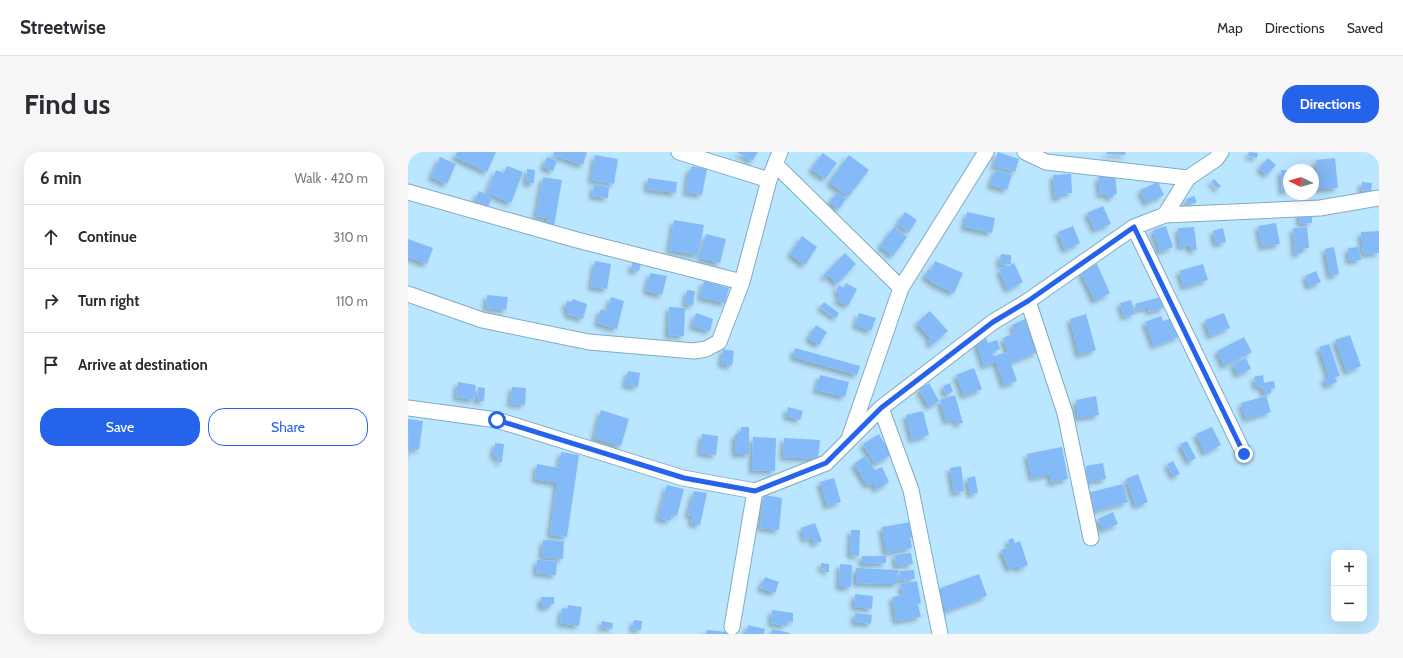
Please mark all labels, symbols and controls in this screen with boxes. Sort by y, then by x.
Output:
text: Streetwise [20,16,106,39]
text: Map [1217,19,1243,37]
text: Directions [1265,19,1325,37]
text: Saved [1347,19,1383,37]
button: Directions [1282,85,1379,123]
text: Find us [24,87,110,121]
north arrow [1283,164,1319,200]
text: 6 min [40,168,82,188]
text: Walk · 420 m [294,170,368,186]
icon: ahead [40,226,62,248]
text: Continue [78,228,137,246]
text: 310 m [333,229,368,245]
icon: right [40,290,62,312]
text: Turn right [78,292,139,310]
text: 110 m [336,293,368,309]
icon: arrive [40,354,62,376]
text: Arrive at destination [78,356,208,374]
button: Save [40,408,200,446]
button: Share [208,408,368,446]
route start [488,411,506,429]
route end [1235,445,1253,463]
map controls [1331,550,1367,622]
button: + [1331,550,1367,586]
button: − [1331,586,1367,622]

